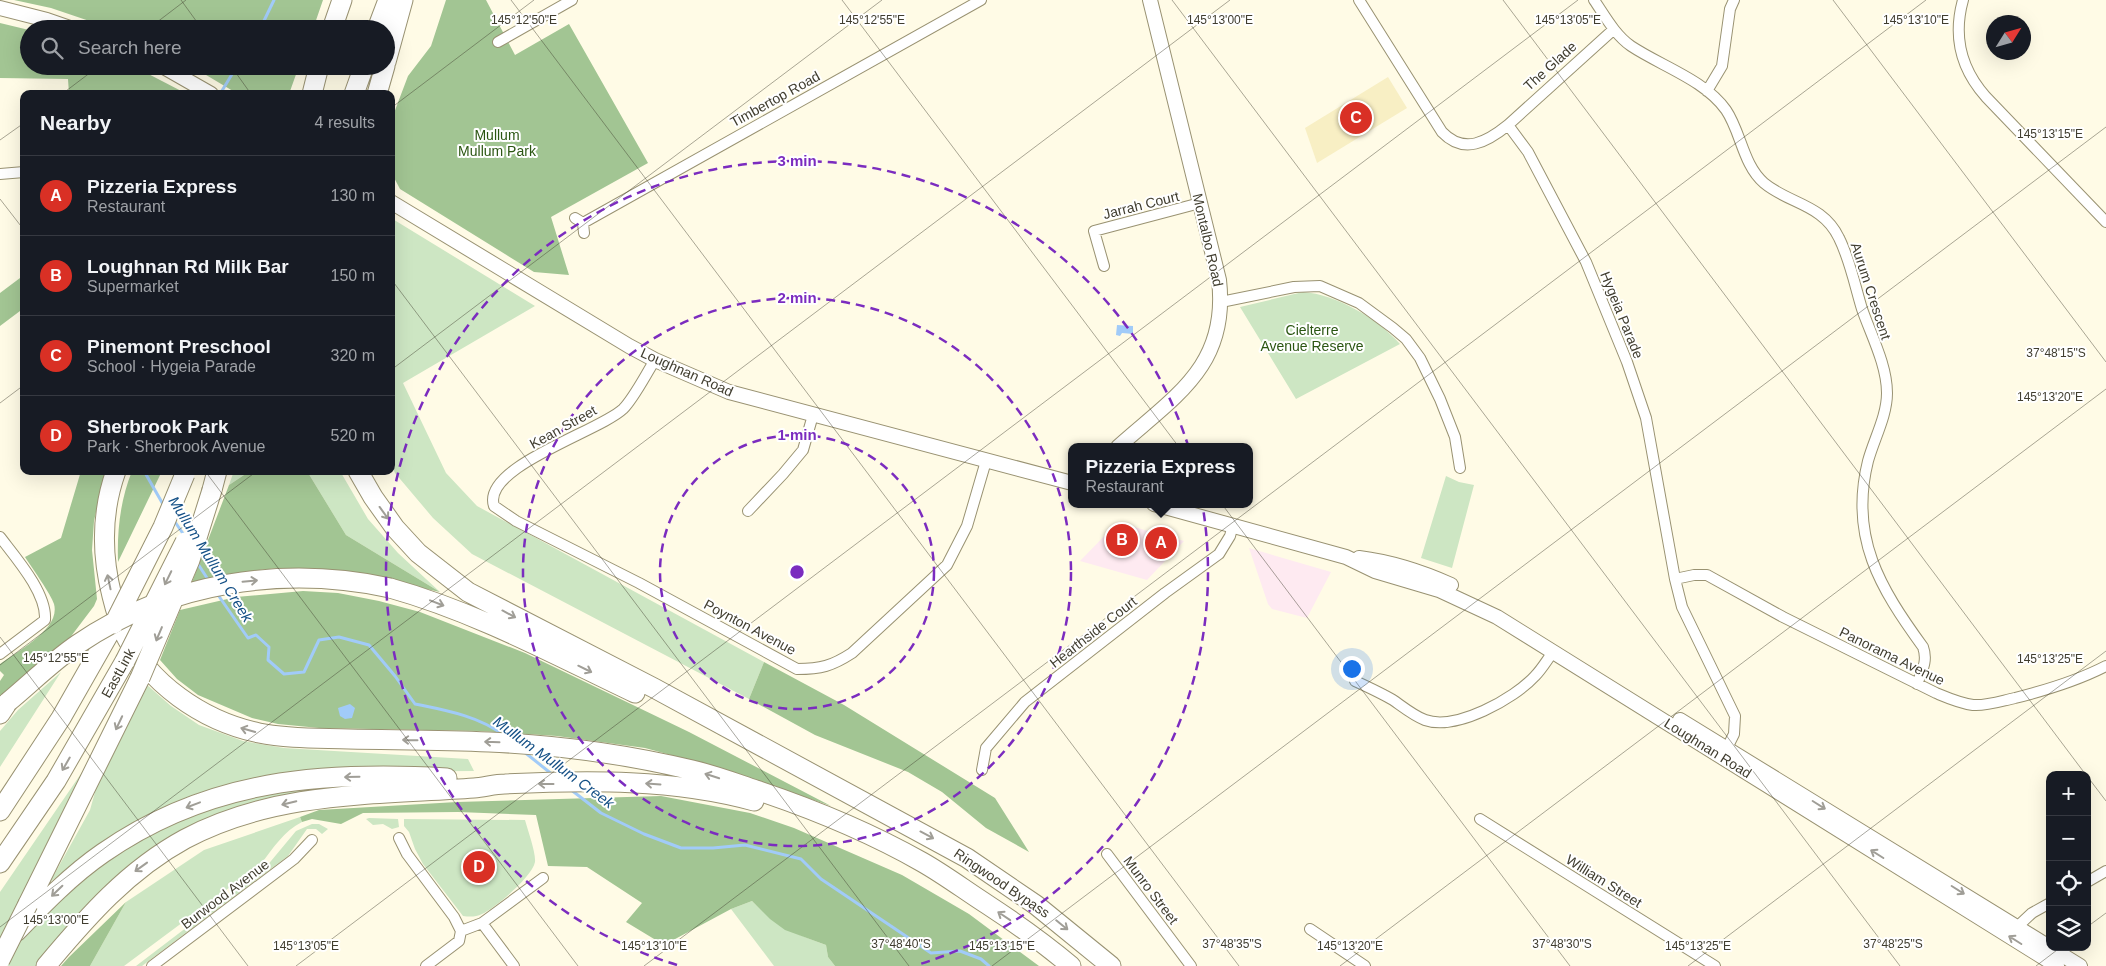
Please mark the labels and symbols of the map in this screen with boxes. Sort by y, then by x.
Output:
text: 145°12'50"E [491,13,557,27]
text: 145°12'55"E [839,13,905,27]
text: 145°13'00"E [1187,13,1253,27]
text: 145°13'05"E [1535,13,1601,27]
text: 145°13'10"E [1883,13,1949,27]
north arrow [1986,15,2031,60]
street label: The Glade [1520,38,1580,94]
street label: Timbertop Road [727,68,823,130]
pin: C [1340,99,1372,137]
park label: Mullum Mullum Park [458,127,537,159]
text: 145°13'15"E [2017,127,2083,141]
text: 3 min [777,152,817,169]
street label: Jarrah Court [1101,188,1181,222]
street label: Montalbo Road [1190,192,1226,288]
street label: Aurum Crescent [1848,240,1894,342]
street label: Hygeia Parade [1597,269,1647,361]
text: 2 min [777,289,817,306]
park label: Cielterre Avenue Reserve [1260,322,1364,354]
street label: Loughnan Road [638,344,736,400]
text: 37°48'15"S [2026,346,2086,360]
text: 145°13'20"E [2017,390,2083,404]
street label: Kean Street [527,402,599,452]
text: 1 min [777,426,817,443]
water label: Mullum Mullum Creek [165,493,257,626]
one-way arrow [379,505,389,519]
pin: B [1106,521,1138,559]
pin: A [1145,524,1177,562]
centre of rings [788,563,806,581]
one-way arrow [162,570,172,585]
one-way arrow [104,575,113,591]
one-way arrow [242,576,258,585]
street label: Hearthside Court [1046,593,1140,671]
street label: Poynton Avenue [701,596,799,658]
one-way arrow [428,599,444,608]
one-way arrow [501,609,516,619]
street label: Panorama Avenue [1837,624,1947,688]
one-way arrow [153,626,163,641]
street label: EastLink [98,645,138,700]
text: 145°12'55"E [23,651,89,665]
text: 145°13'25"E [2017,652,2083,666]
your location [1339,656,1365,682]
one-way arrow [577,665,592,674]
water label: Mullum Mullum Creek [490,712,619,812]
one-way arrow [114,715,124,730]
street label: Loughnan Road [1662,715,1754,781]
one-way arrow [241,724,257,734]
one-way arrow [402,735,418,745]
one-way arrow [484,738,500,747]
one-way arrow [61,756,71,770]
one-way arrow [704,771,720,780]
one-way arrow [344,772,360,782]
one-way arrow [539,779,555,788]
one-way arrow [645,779,661,789]
one-way arrow [281,799,297,808]
one-way arrow [186,801,201,810]
one-way arrow [1812,801,1826,811]
one-way arrow [919,831,934,840]
street label: Ringwood Bypass [951,845,1053,921]
pin: D [463,848,495,886]
one-way arrow [1871,849,1885,859]
street label: William Street [1563,851,1645,911]
street label: Munro Street [1120,853,1182,927]
street label: Burwood Avenue [178,856,272,932]
one-way arrow [135,862,148,873]
one-way arrow [51,885,63,897]
one-way arrow [1950,886,1964,896]
one-way arrow [997,911,1011,921]
text: 145°13'00"E [23,913,89,927]
one-way arrow [1055,920,1068,931]
one-way arrow [2009,935,2023,945]
text: 37°48'40"S [871,937,931,951]
text: 37°48'35"S [1202,937,1262,951]
text: 37°48'30"S [1532,937,1592,951]
text: 37°48'25"S [1863,937,1923,951]
text: 145°13'05"E [273,939,339,953]
text: 145°13'10"E [621,939,687,953]
text: 145°13'15"E [969,939,1035,953]
text: 145°13'20"E [1317,939,1383,953]
text: 145°13'25"E [1665,939,1731,953]

